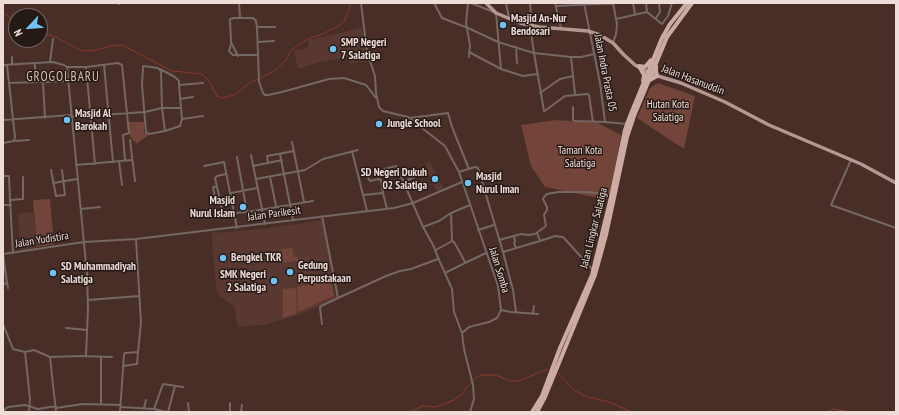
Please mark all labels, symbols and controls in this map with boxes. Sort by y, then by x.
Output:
north arrow [8,8,48,48]
place label: Masjid An-Nur Bendosari [511,12,567,38]
marker: Masjid An-Nur Bendosari [498,20,508,30]
text: N [11,27,26,39]
street label: Jalan Indra Prasta 05 [591,33,619,113]
place label: SMP Negeri 7 Salatiga [341,36,387,62]
marker: SMP Negeri 7 Salatiga [328,44,338,54]
street label: Jalan Hasanuddin [660,62,726,98]
district label: GROGOLBARU [26,69,100,85]
park label: Hutan Kota Salatiga [647,98,689,124]
place label: Masjid Al Barokah [75,107,111,133]
marker: Masjid Al Barokah [62,115,72,125]
place label: Jungle School [387,117,441,131]
marker: Jungle School [374,119,384,129]
park label: Taman Kota Salatiga [558,144,602,170]
place label: SD Negeri Dukuh 02 Salatiga [361,166,427,192]
place label: Masjid Nurul Iman [476,170,519,196]
marker: SD Negeri Dukuh 02 Salatiga [430,174,440,184]
marker: Masjid Nurul Iman [463,178,473,188]
street label: Jalan Lingkar Salatiga [578,186,610,270]
place label: Masjid Nurul Islam [190,194,235,220]
marker: Masjid Nurul Islam [238,202,248,212]
street label: Jalan Parikesit [247,204,301,224]
street label: Jalan Yudistira [14,229,70,251]
street label: Jalan Somba [486,246,512,294]
place label: Bengkel TKR [231,251,281,265]
marker: Bengkel TKR [218,253,228,263]
place label: Gedung Perpustakaan [298,259,351,285]
place label: SD Muhammadiyah Salatiga [61,260,136,286]
marker: Gedung Perpustakaan [285,267,295,277]
marker: SD Muhammadiyah Salatiga [48,268,58,278]
place label: SMK Negeri 2 Salatiga [220,268,266,294]
marker: SMK Negeri 2 Salatiga [269,276,279,286]

